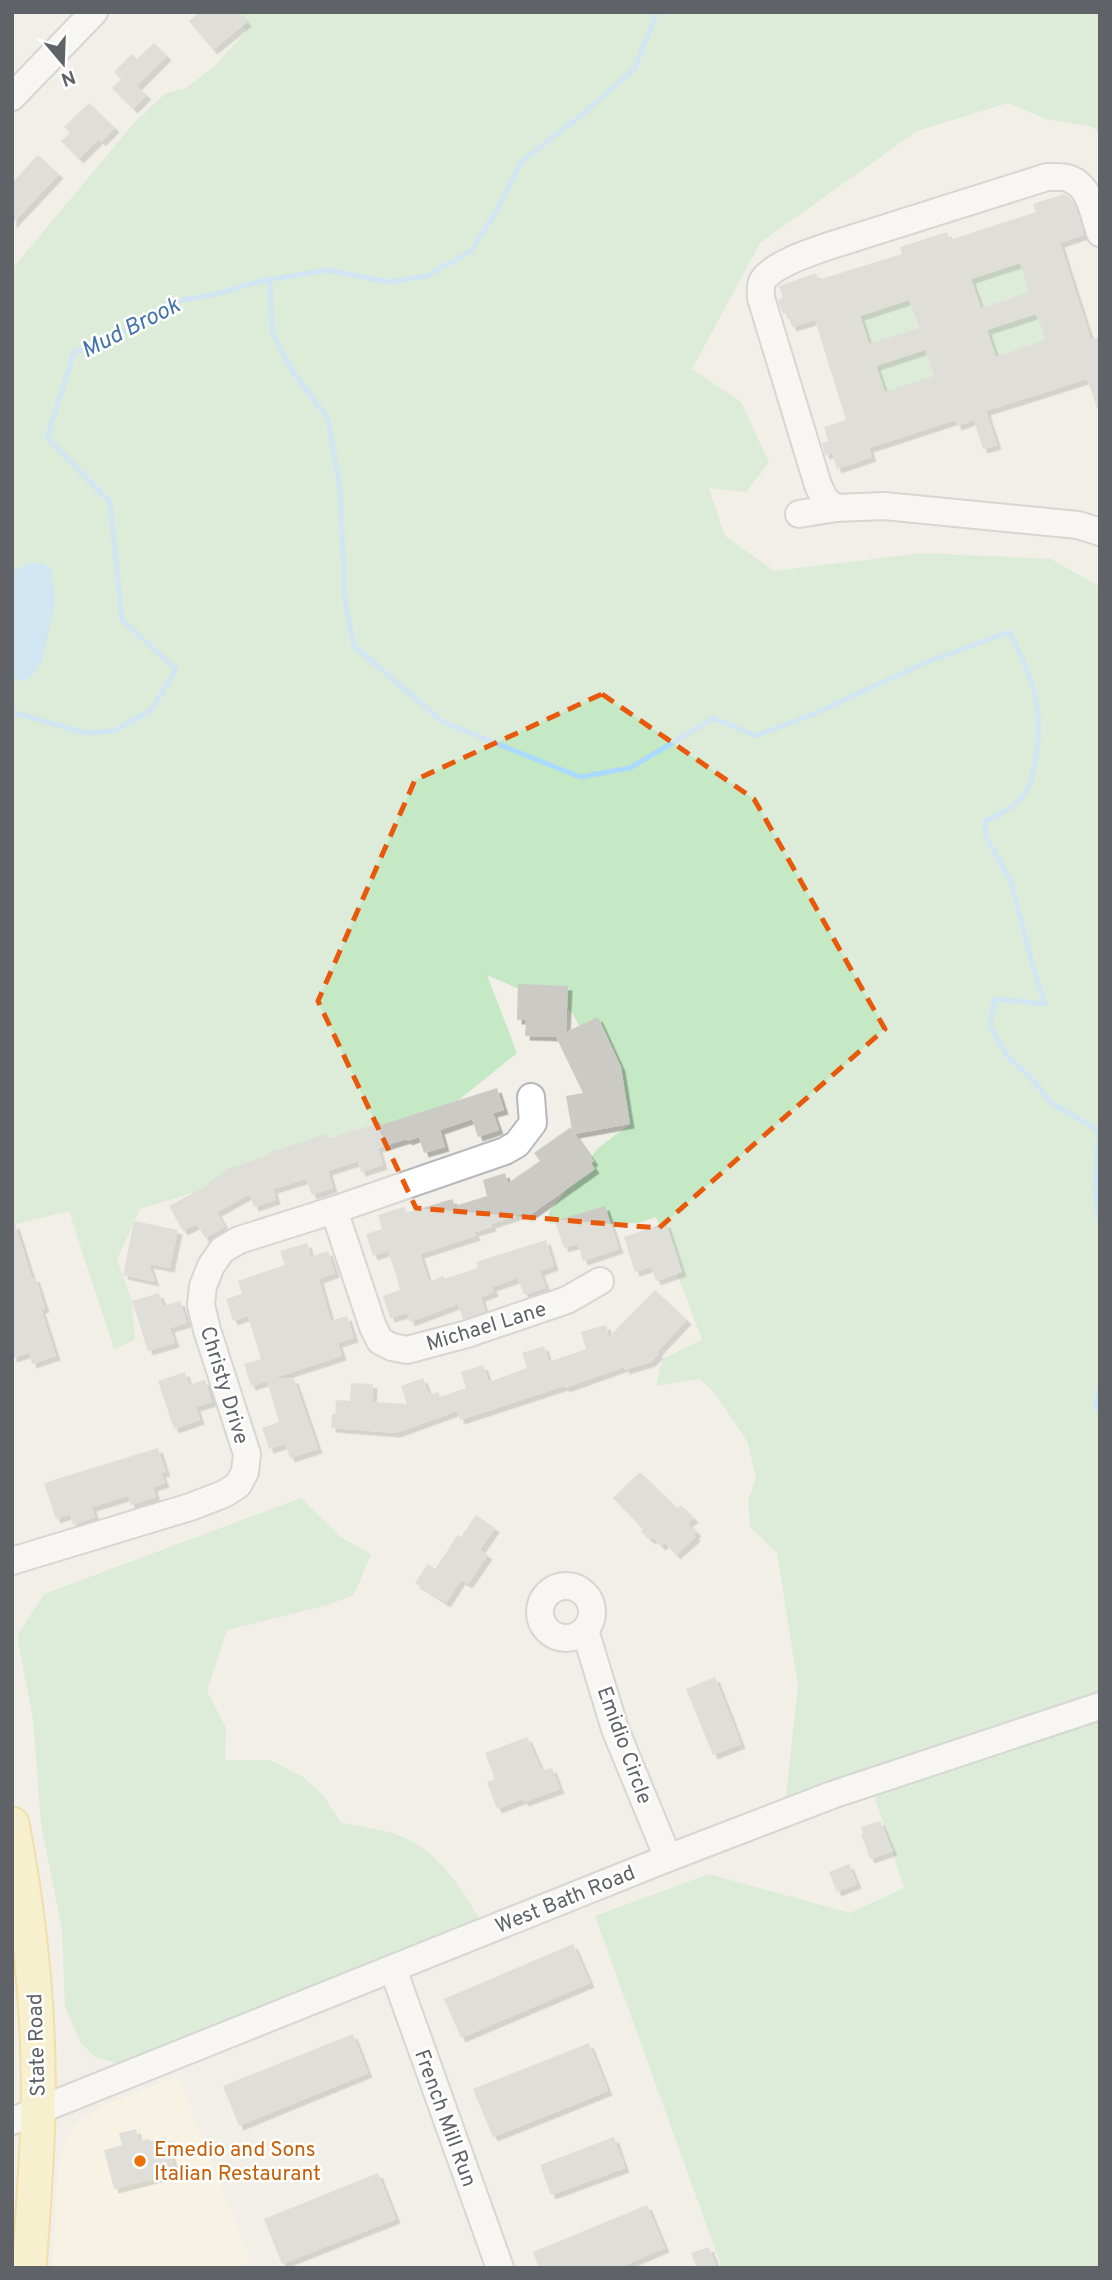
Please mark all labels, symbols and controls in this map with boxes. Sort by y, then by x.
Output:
north arrow [28,28,98,98]
text: N [58,64,78,91]
water label: Mud Brook [77,292,186,366]
street label: Michael Lane [423,1296,550,1359]
street label: Christy Drive [193,1323,254,1448]
street label: Emidio Circle [590,1683,657,1808]
street label: West Bath Road [492,1860,639,1941]
street label: State Road [22,1993,53,2097]
street label: French Mill Run [407,2046,482,2191]
place label: Emedio and Sons Italian Restaurant [154,2137,321,2188]
marker: Emedio and Sons Italian Restaurant [132,2153,148,2169]

